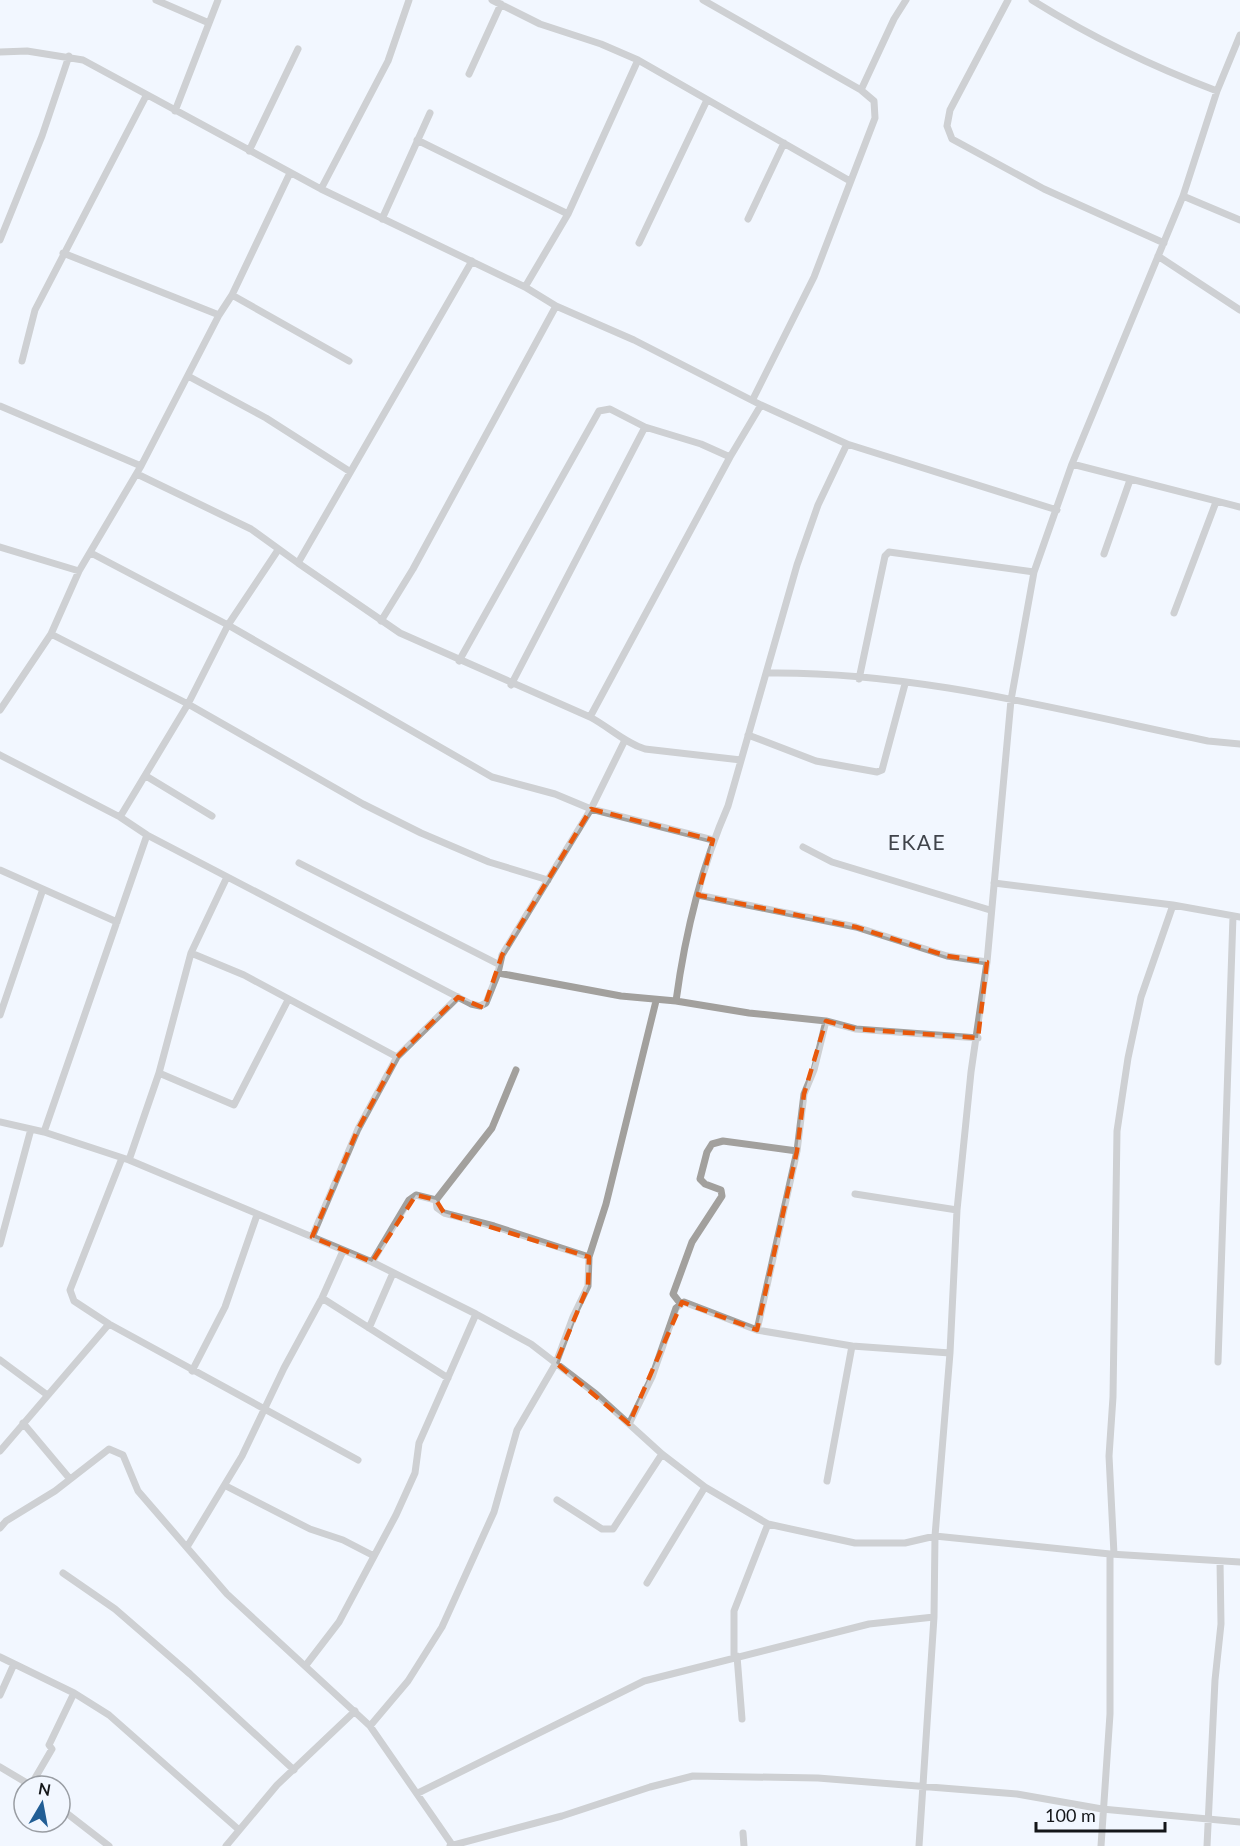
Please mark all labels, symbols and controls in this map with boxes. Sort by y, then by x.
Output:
district label: EKAE [888,829,946,854]
north arrow [12,1774,72,1834]
text: N [37,1778,52,1799]
scale bar [1036,1795,1165,1833]
text: 100 m [1045,1804,1096,1826]

